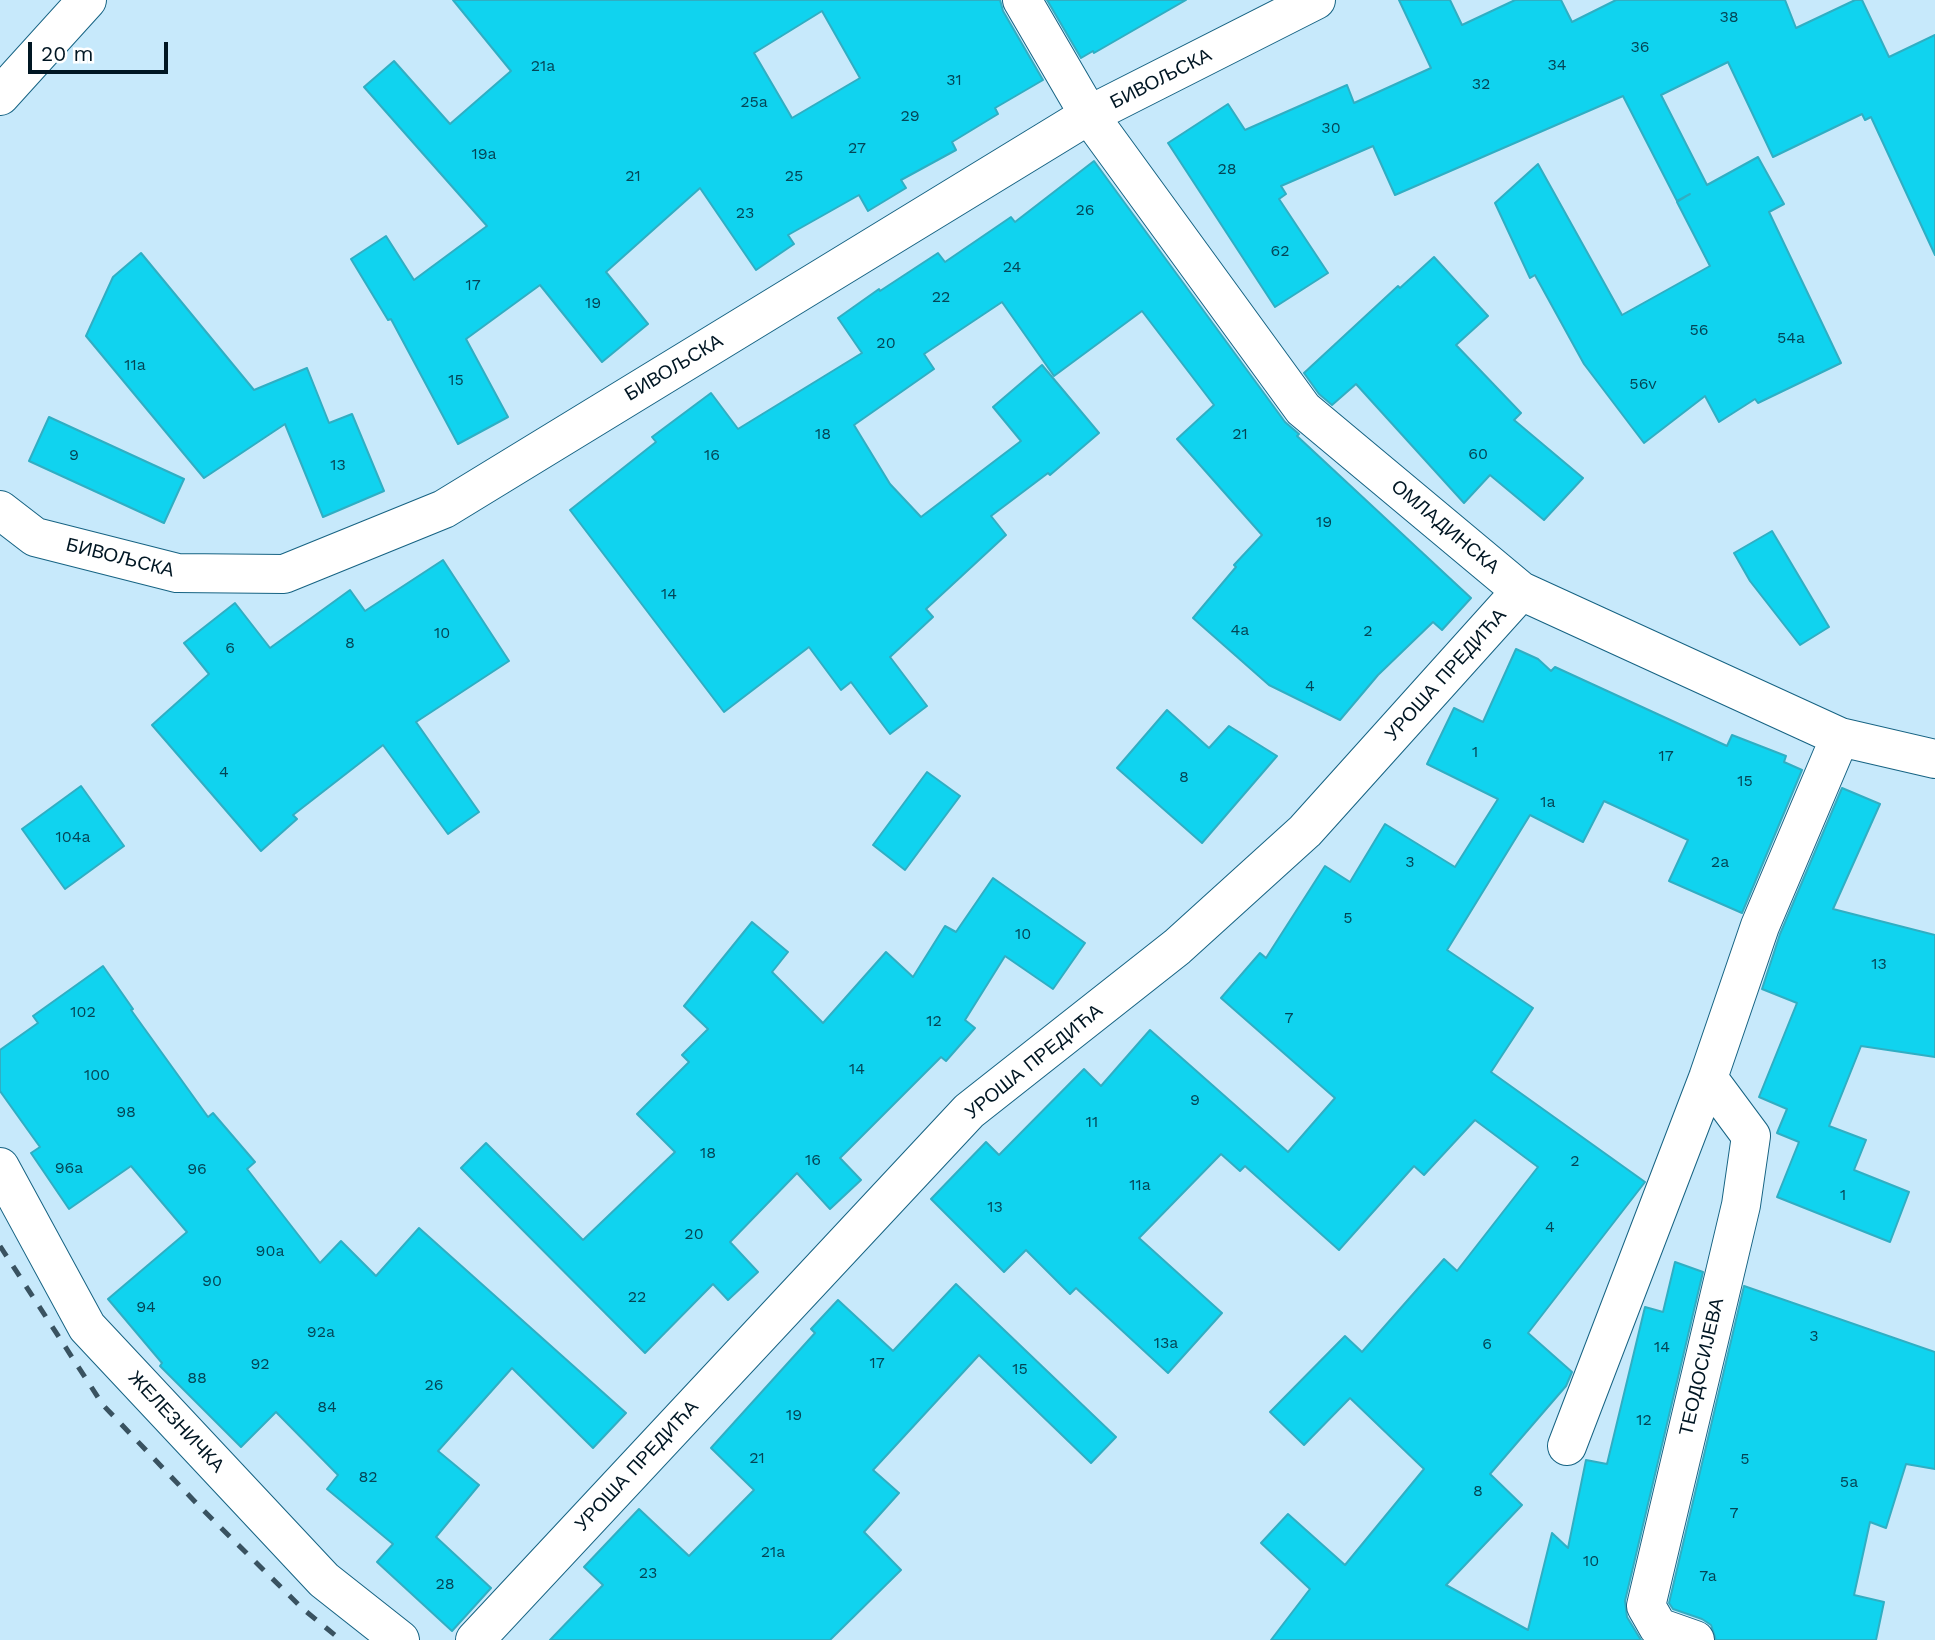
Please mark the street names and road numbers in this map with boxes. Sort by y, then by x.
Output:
street label: БИВОЉСКА [1107,44,1215,114]
street label: БИВОЉСКА [621,330,727,406]
street label: ОМЛАДИНСКА [1386,475,1504,579]
street label: БИВОЉСКА [64,534,176,582]
street label: УРОША ПРЕДИЋА [1381,604,1511,746]
street label: УРОША ПРЕДИЋА [961,1000,1107,1124]
street label: ТЕОДОСИЈЕВА [1675,1296,1729,1438]
street label: ЖЕЛЕЗНИЧКА [123,1367,229,1477]
street label: УРОША ПРЕДИЋА [571,1396,703,1536]

